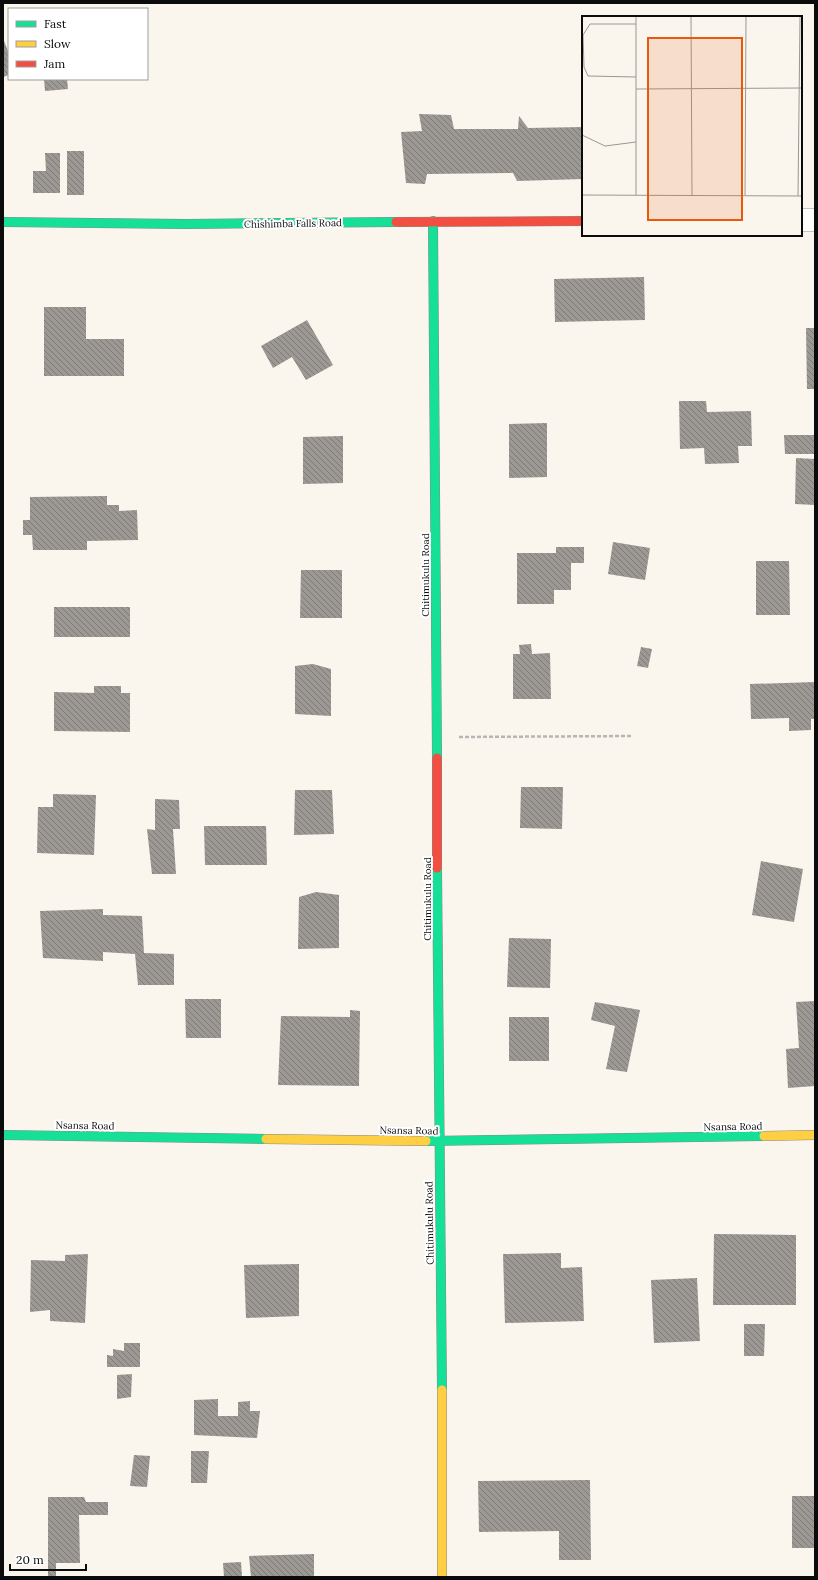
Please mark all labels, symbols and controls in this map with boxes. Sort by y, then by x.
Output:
legend [8,8,148,80]
text: Fast [44,16,67,31]
inset map [582,16,802,236]
text: Slow [44,36,71,51]
text: Jam [43,56,65,71]
street label: Chishimba Falls Road [244,216,342,231]
street label: Chitimukulu Road [419,533,432,617]
street label: Chitimukulu Road [421,857,434,941]
street label: Nsansa Road [55,1118,115,1133]
street label: Nsansa Road [703,1119,763,1134]
street label: Nsansa Road [379,1123,439,1138]
street label: Chitimukulu Road [422,1181,437,1265]
scale bar [10,1546,86,1572]
text: 20 m [16,1552,44,1567]

